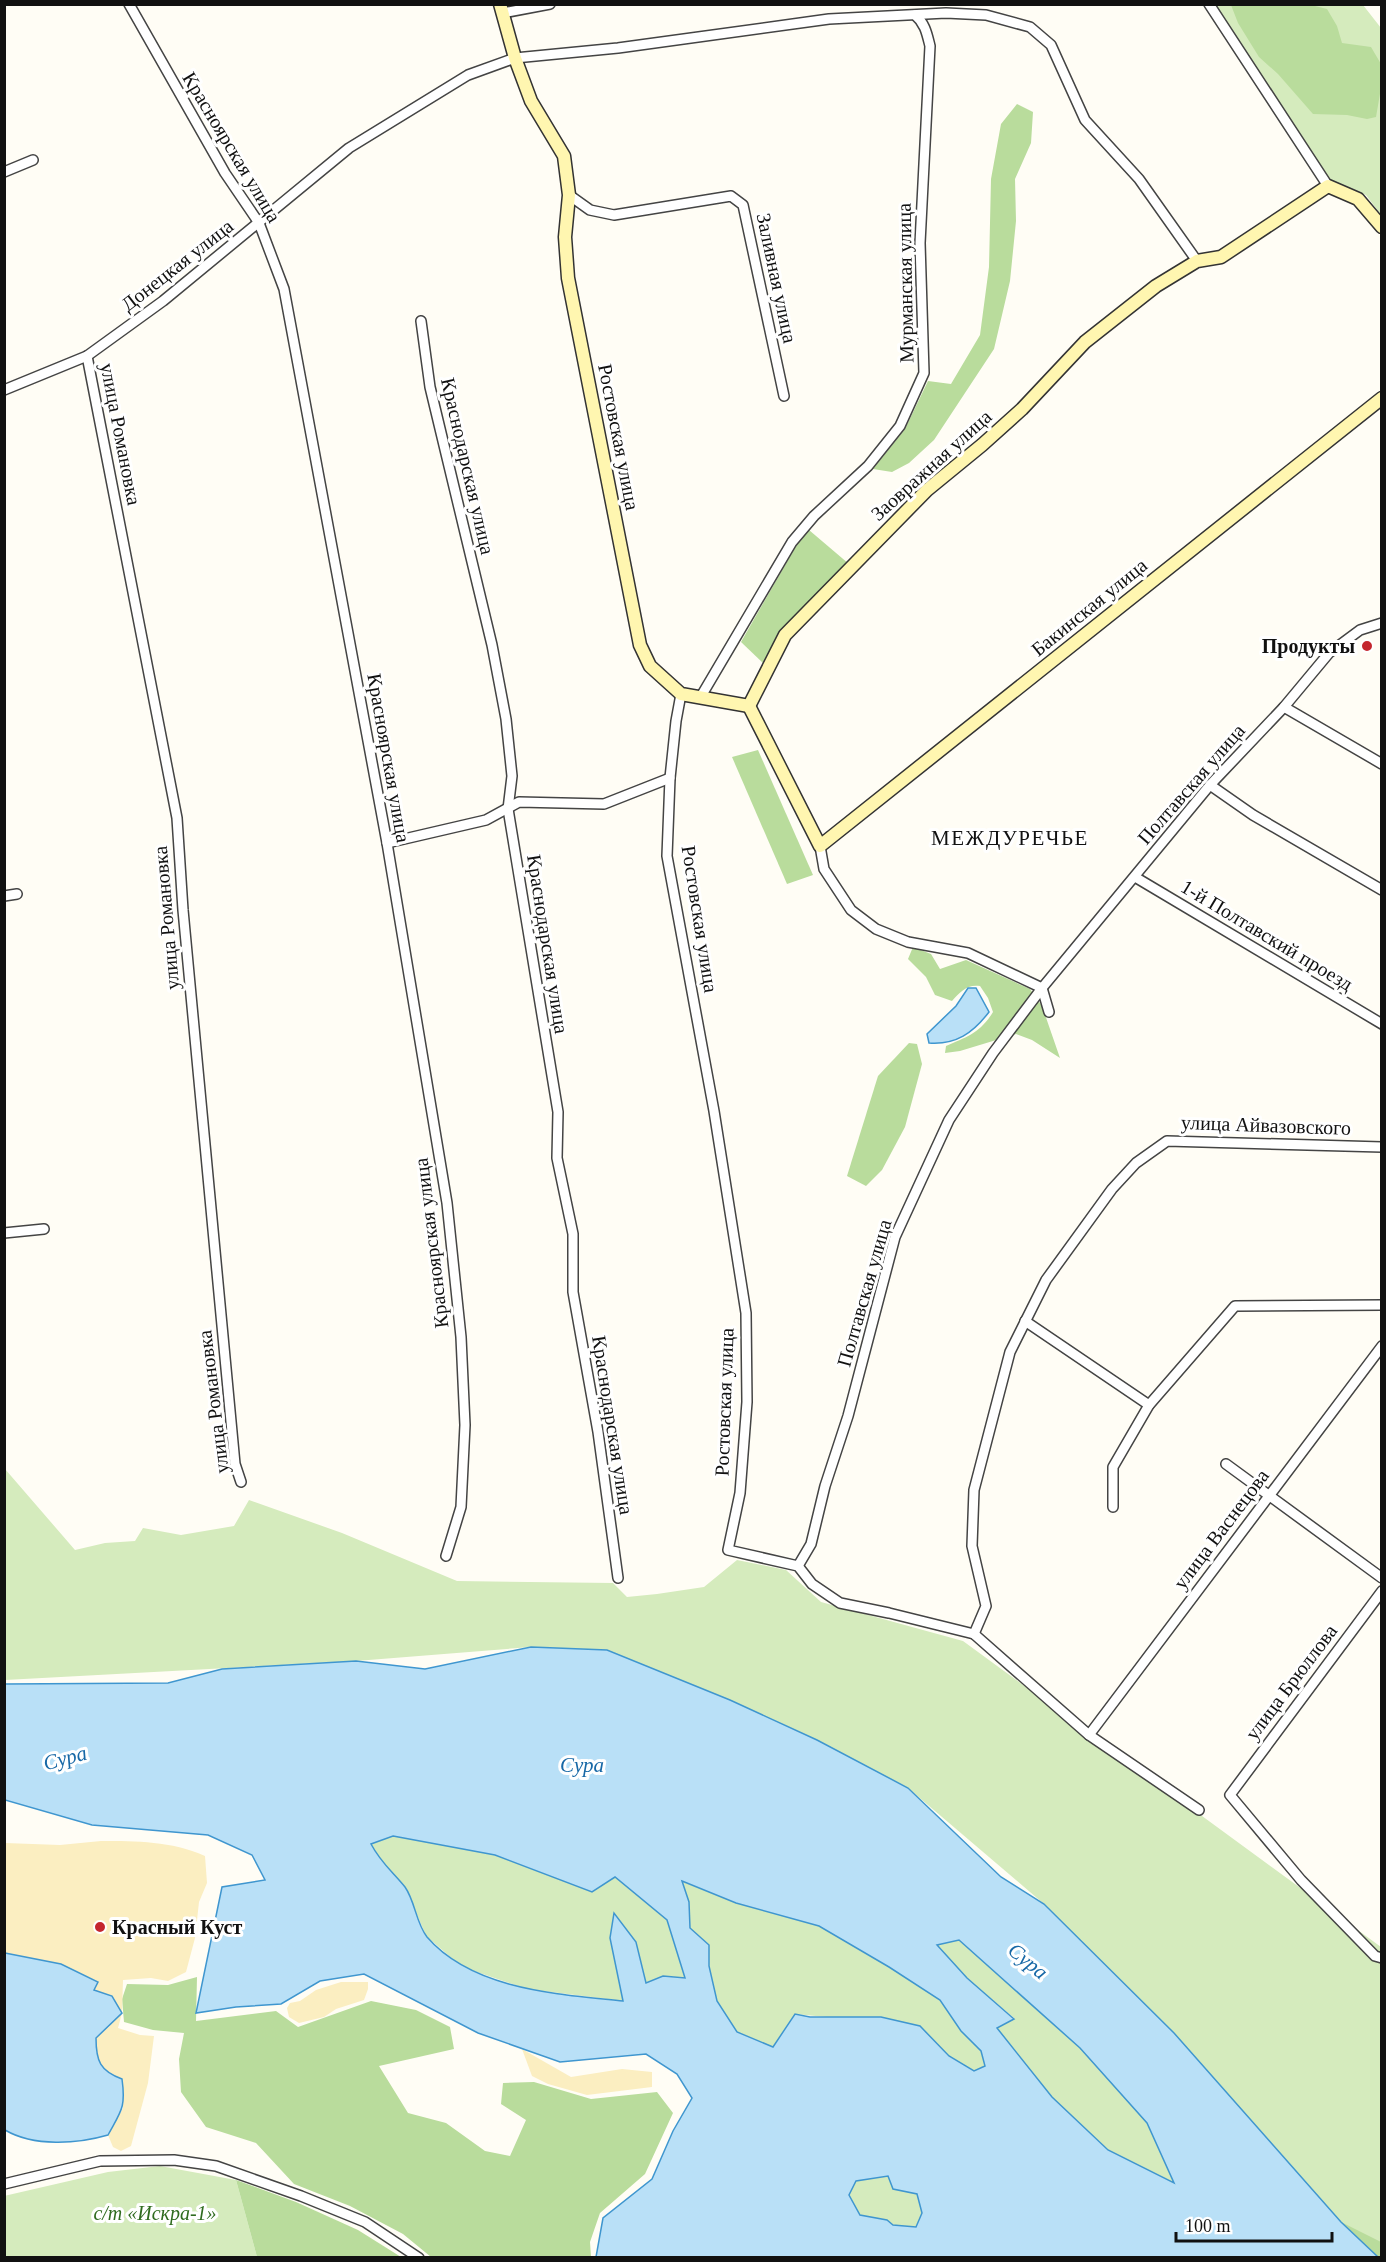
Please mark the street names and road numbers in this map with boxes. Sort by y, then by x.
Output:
street label: Красноярская улица [178,68,286,227]
street label: Мурманская улица [893,203,918,363]
street label: Заливная улица [752,211,802,345]
street label: Донецкая улица [117,214,238,316]
street label: улица Романовка [95,361,146,507]
street label: Ростовская улица [593,362,644,512]
street label: Краснодарская улица [436,375,499,557]
street label: Заовражная улица [866,405,996,526]
street label: Бакинская улица [1027,554,1152,661]
street label: Красноярская улица [362,672,415,845]
street label: Полтавская улица [1133,719,1250,849]
street label: Ростовская улица [677,844,723,994]
street label: улица Романовка [149,845,184,991]
street label: Краснодарская улица [522,853,573,1035]
street label: 1-й Полтавский проезд [1177,875,1357,996]
street label: улица Айвазовского [1181,1111,1351,1140]
street label: Красноярская улица [410,1156,453,1329]
street label: Полтавская улица [832,1217,897,1369]
street label: Ростовская улица [710,1327,739,1477]
street label: улица Романовка [193,1329,234,1475]
street label: Краснодарская улица [587,1334,638,1516]
street label: улица Васнецова [1169,1465,1274,1594]
street label: улица Брюллова [1241,1620,1342,1744]

